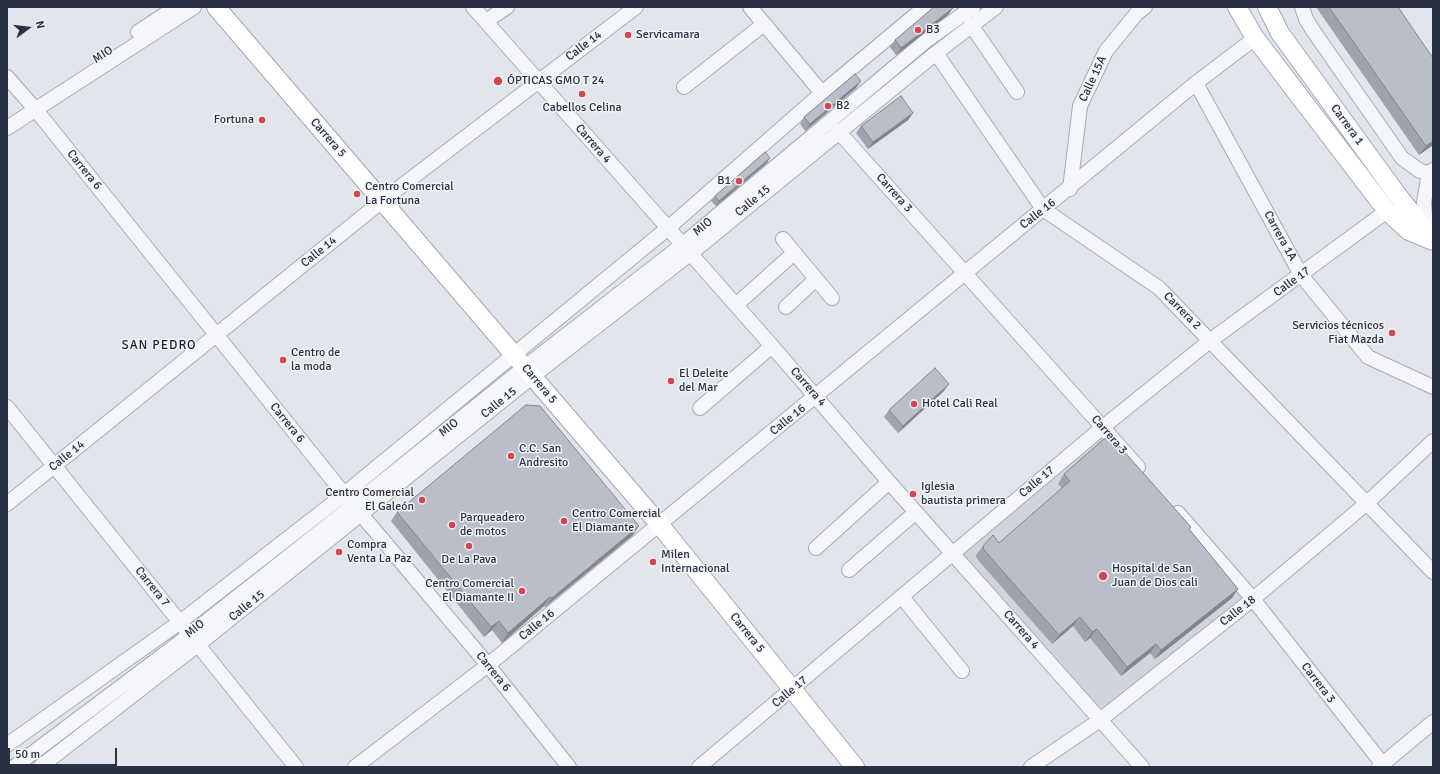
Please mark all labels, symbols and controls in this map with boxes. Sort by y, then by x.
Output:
north arrow [8,8,48,48]
text: N [33,19,47,30]
place label: B3 [926,23,940,37]
marker: B3 [913,25,923,35]
street label: Calle 14 [563,28,605,64]
place label: Servicamara [636,28,700,42]
marker: Servicamara [623,30,633,40]
street label: MIO [90,43,116,67]
street label: Calle 15A [1076,54,1110,104]
place label: ÓPTICAS GMO T 24 [507,74,604,88]
marker: ÓPTICAS GMO T 24 [492,75,504,87]
marker: Cabellos Celina [577,89,587,99]
place label: B2 [836,99,850,113]
place label: Cabellos Celina [542,101,622,115]
marker: B2 [823,101,833,111]
street label: Carrera 1 [1327,102,1367,148]
place label: Fortuna [214,113,254,127]
marker: Fortuna [257,115,267,125]
street label: Carrera 5 [307,115,349,161]
street label: Carrera 4 [572,121,614,167]
street label: Carrera 6 [63,147,105,193]
street label: Carrera 3 [873,171,915,215]
place label: B1 [717,174,731,188]
marker: B1 [734,176,744,186]
place label: Centro Comercial La Fortuna [365,180,454,208]
street label: Calle 15 [732,182,774,220]
marker: Centro Comercial La Fortuna [352,189,362,199]
street label: Calle 16 [1017,196,1059,232]
street label: Carrera 1A [1260,209,1300,263]
street label: MIO [690,215,716,239]
street label: Calle 14 [298,233,340,271]
street label: Calle 17 [1271,264,1313,300]
street label: Carrera 2 [1160,289,1204,333]
place label: Servicios técnicos Fiat Mazda [1292,319,1384,347]
marker: Servicios técnicos Fiat Mazda [1387,328,1397,338]
district label: SAN PEDRO [121,338,197,354]
place label: Centro de la moda [291,346,340,374]
marker: Centro de la moda [278,355,288,365]
street label: Carrera 5 [518,361,560,407]
street label: Carrera 4 [787,364,829,410]
place label: El Deleite del Mar [679,367,728,395]
marker: El Deleite del Mar [666,376,676,386]
street label: Calle 15 [478,384,520,422]
place label: Hotel Cali Real [922,397,998,411]
marker: Hotel Cali Real [909,399,919,409]
street label: Carrera 6 [266,400,308,446]
street label: Calle 16 [767,401,809,439]
street label: Carrera 3 [1088,412,1130,458]
street label: MIO [436,416,462,440]
street label: Calle 14 [46,437,88,475]
place label: C.C. San Andresito [519,442,568,470]
marker: C.C. San Andresito [506,451,516,461]
street label: Calle 17 [1016,463,1058,501]
place label: Iglesia bautista primera [921,480,1006,508]
place label: Centro Comercial El Galeón [325,486,414,514]
marker: Iglesia bautista primera [908,489,918,499]
marker: Centro Comercial El Galeón [417,495,427,505]
place label: Centro Comercial El Diamante [572,507,661,535]
place label: Parqueadero de motos [460,511,525,539]
marker: Centro Comercial El Diamante [559,516,569,526]
marker: Parqueadero de motos [447,520,457,530]
place label: Compra Venta La Paz [347,538,412,566]
marker: De La Pava [464,541,474,551]
marker: Compra Venta La Paz [334,547,344,557]
place label: Milen Internacional [661,548,730,576]
place label: De La Pava [441,553,497,567]
marker: Milen Internacional [648,557,658,567]
place label: Hospital de San Juan de Dios cali [1112,562,1198,590]
street label: Carrera 7 [131,564,173,610]
marker: Hospital de San Juan de Dios cali [1097,570,1109,582]
place label: Centro Comercial El Diamante II [425,577,514,605]
marker: Centro Comercial El Diamante II [517,586,527,596]
street label: Calle 15 [226,587,268,625]
street label: Calle 18 [1217,593,1259,629]
street label: Calle 16 [516,606,558,644]
street label: Carrera 4 [1000,607,1042,653]
street label: Carrera 5 [726,610,768,656]
street label: MIO [182,617,208,641]
street label: Carrera 6 [472,649,514,695]
street label: Carrera 3 [1298,660,1338,706]
street label: Calle 17 [769,673,811,711]
scale bar [10,740,119,766]
text: 50 m [15,747,40,762]

